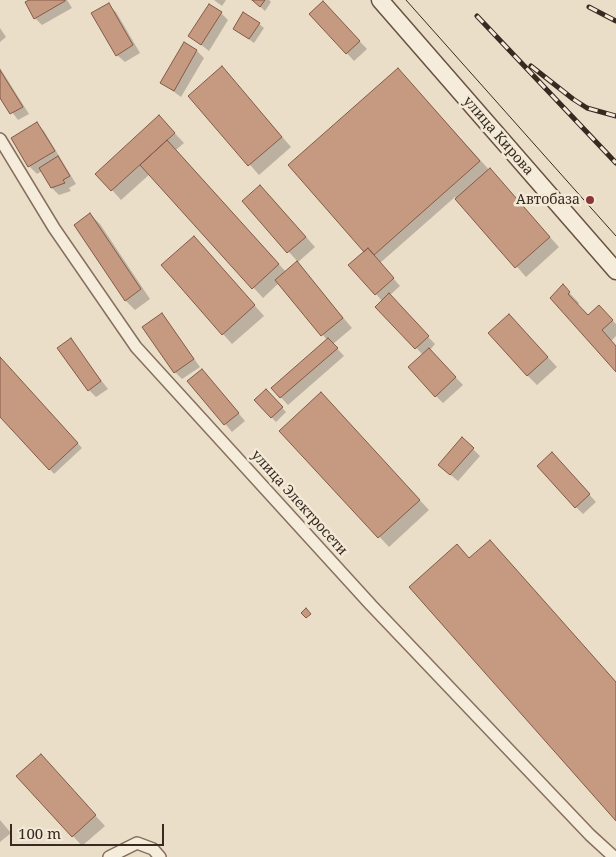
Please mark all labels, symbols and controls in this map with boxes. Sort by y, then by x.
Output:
street label: улица Кирова [459,93,537,179]
place label: Автобаза [516,192,580,208]
marker: Автобаза [584,194,596,206]
street label: улица Электросети [247,447,351,559]
scale bar [12,814,166,846]
text: 100 m [18,823,61,843]

